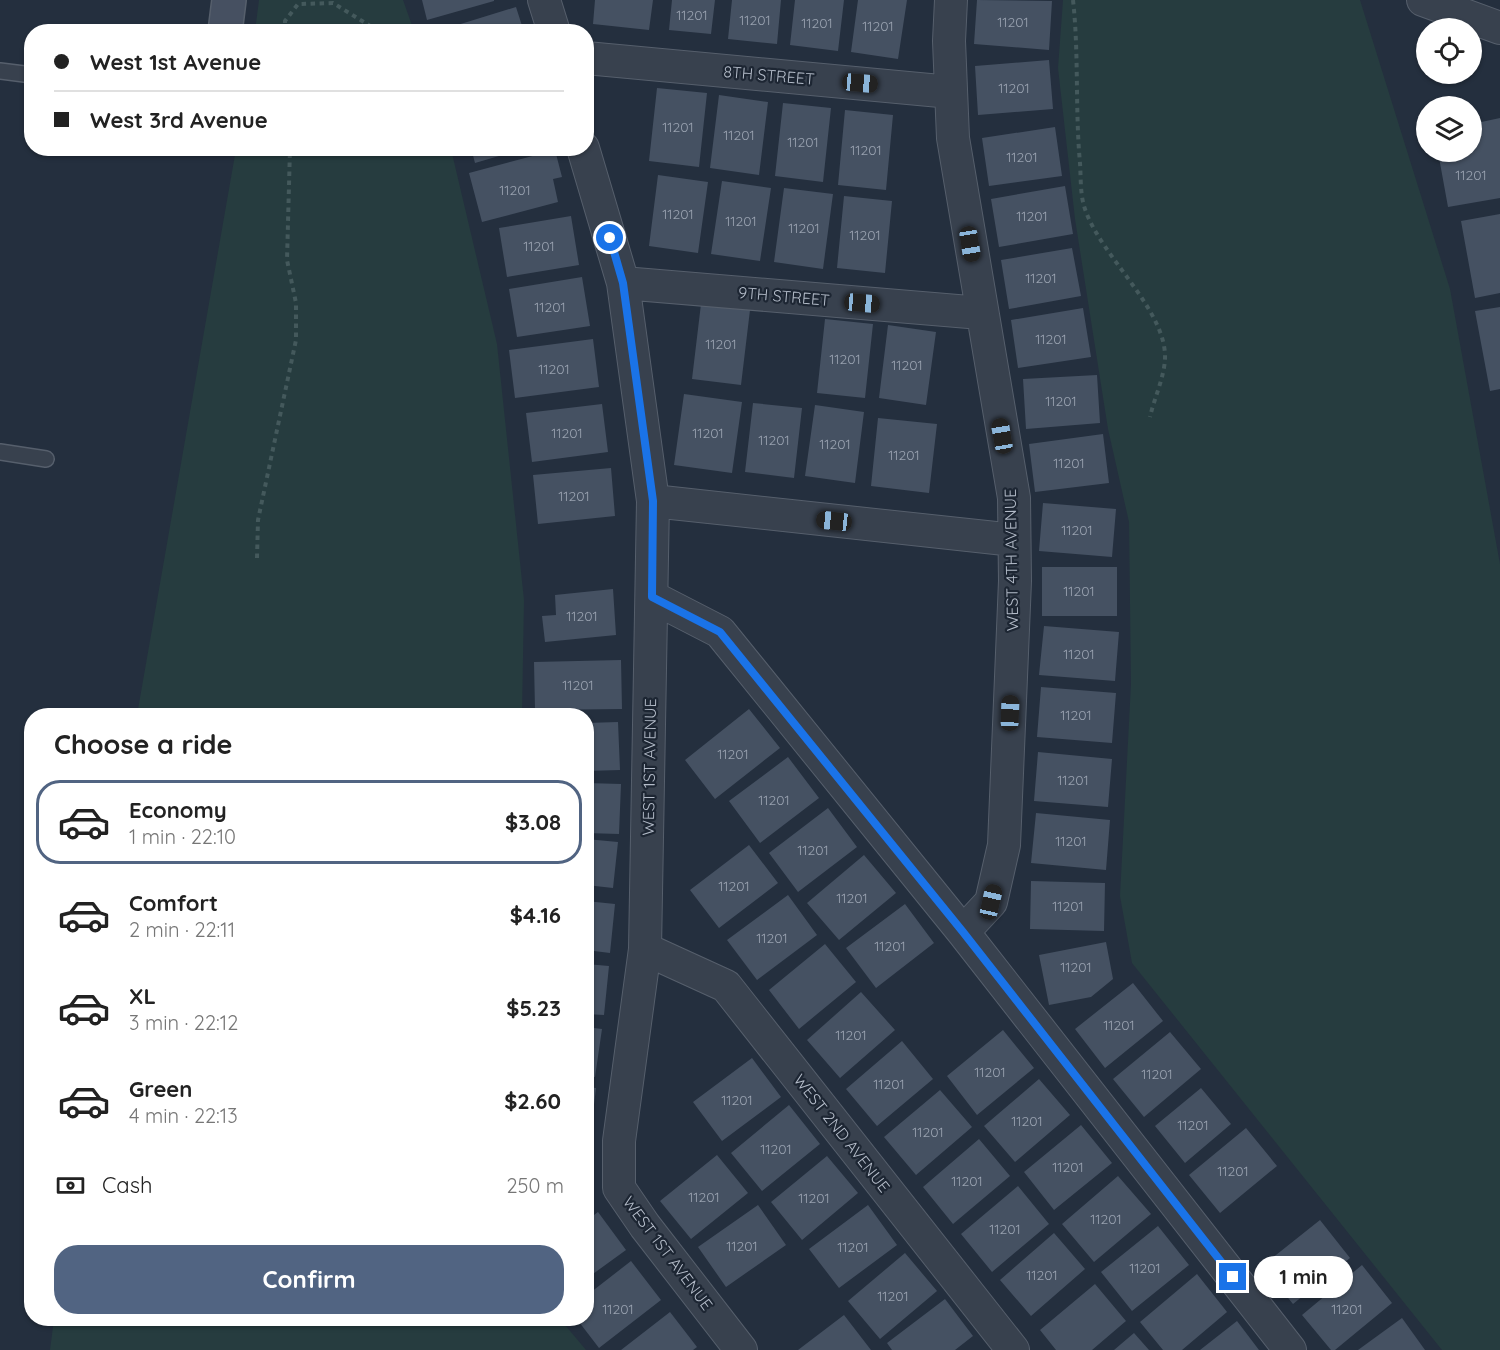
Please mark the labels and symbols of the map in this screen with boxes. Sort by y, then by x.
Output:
house number: 11201 [676,6,708,24]
house number: 11201 [739,11,771,29]
house number: 11201 [997,13,1029,31]
house number: 11201 [801,14,833,32]
house number: 11201 [862,17,894,35]
street label: 8TH STREET [723,61,816,89]
car [841,72,879,94]
house number: 11201 [998,79,1030,97]
house number: 11201 [662,118,694,136]
house number: 11201 [723,126,755,144]
house number: 11201 [787,133,819,151]
house number: 11201 [850,141,882,159]
house number: 11201 [1006,148,1038,166]
house number: 11201 [1455,166,1487,184]
house number: 11201 [499,181,531,199]
house number: 11201 [662,205,694,223]
house number: 11201 [1016,207,1048,225]
house number: 11201 [725,212,757,230]
house number: 11201 [788,219,820,237]
route start [596,224,623,251]
car [958,225,982,263]
house number: 11201 [849,226,881,244]
house number: 11201 [523,237,555,255]
house number: 11201 [1025,269,1057,287]
street label: 9TH STREET [737,282,831,310]
car [843,292,881,314]
house number: 11201 [534,298,566,316]
house number: 11201 [1035,330,1067,348]
house number: 11201 [705,335,737,353]
house number: 11201 [829,350,861,368]
house number: 11201 [891,356,923,374]
house number: 11201 [538,360,570,378]
house number: 11201 [1045,392,1077,410]
car [990,417,1014,455]
house number: 11201 [551,424,583,442]
house number: 11201 [692,424,724,442]
house number: 11201 [758,431,790,449]
house number: 11201 [819,435,851,453]
house number: 11201 [888,446,920,464]
house number: 11201 [1053,454,1085,472]
house number: 11201 [558,487,590,505]
street label: WEST 4TH AVENUE [1000,489,1022,631]
car [815,510,853,532]
house number: 11201 [1061,521,1093,539]
house number: 11201 [1063,582,1095,600]
house number: 11201 [566,607,598,625]
house number: 11201 [1063,645,1095,663]
house number: 11201 [562,676,594,694]
car [1000,695,1020,731]
street label: WEST 1ST AVENUE [638,698,660,836]
house number: 11201 [1060,706,1092,724]
house number: 11201 [717,745,749,763]
house number: 11201 [1057,771,1089,789]
house number: 11201 [758,791,790,809]
house number: 11201 [1055,832,1087,850]
house number: 11201 [797,841,829,859]
house number: 11201 [718,877,750,895]
car [978,882,1004,922]
house number: 11201 [836,889,868,907]
house number: 11201 [1052,897,1084,915]
house number: 11201 [756,929,788,947]
house number: 11201 [874,937,906,955]
house number: 11201 [1060,958,1092,976]
house number: 11201 [1103,1016,1135,1034]
house number: 11201 [835,1026,867,1044]
house number: 11201 [974,1063,1006,1081]
house number: 11201 [1141,1065,1173,1083]
street label: WEST 2ND AVENUE [790,1070,894,1196]
house number: 11201 [873,1075,905,1093]
house number: 11201 [721,1091,753,1109]
house number: 11201 [1011,1112,1043,1130]
house number: 11201 [1177,1116,1209,1134]
house number: 11201 [912,1123,944,1141]
house number: 11201 [760,1140,792,1158]
house number: 11201 [1052,1158,1084,1176]
house number: 11201 [1217,1162,1249,1180]
house number: 11201 [951,1172,983,1190]
house number: 11201 [688,1188,720,1206]
house number: 11201 [798,1189,830,1207]
street label: WEST 1ST AVENUE [619,1192,717,1314]
house number: 11201 [1090,1210,1122,1228]
house number: 11201 [989,1220,1021,1238]
house number: 11201 [726,1237,758,1255]
house number: 11201 [837,1238,869,1256]
callout: 1 min [1254,1256,1353,1298]
house number: 11201 [1129,1259,1161,1277]
route end [1219,1263,1246,1290]
house number: 11201 [1026,1266,1058,1284]
house number: 11201 [877,1287,909,1305]
house number: 11201 [602,1300,634,1318]
house number: 11201 [1331,1300,1363,1318]

